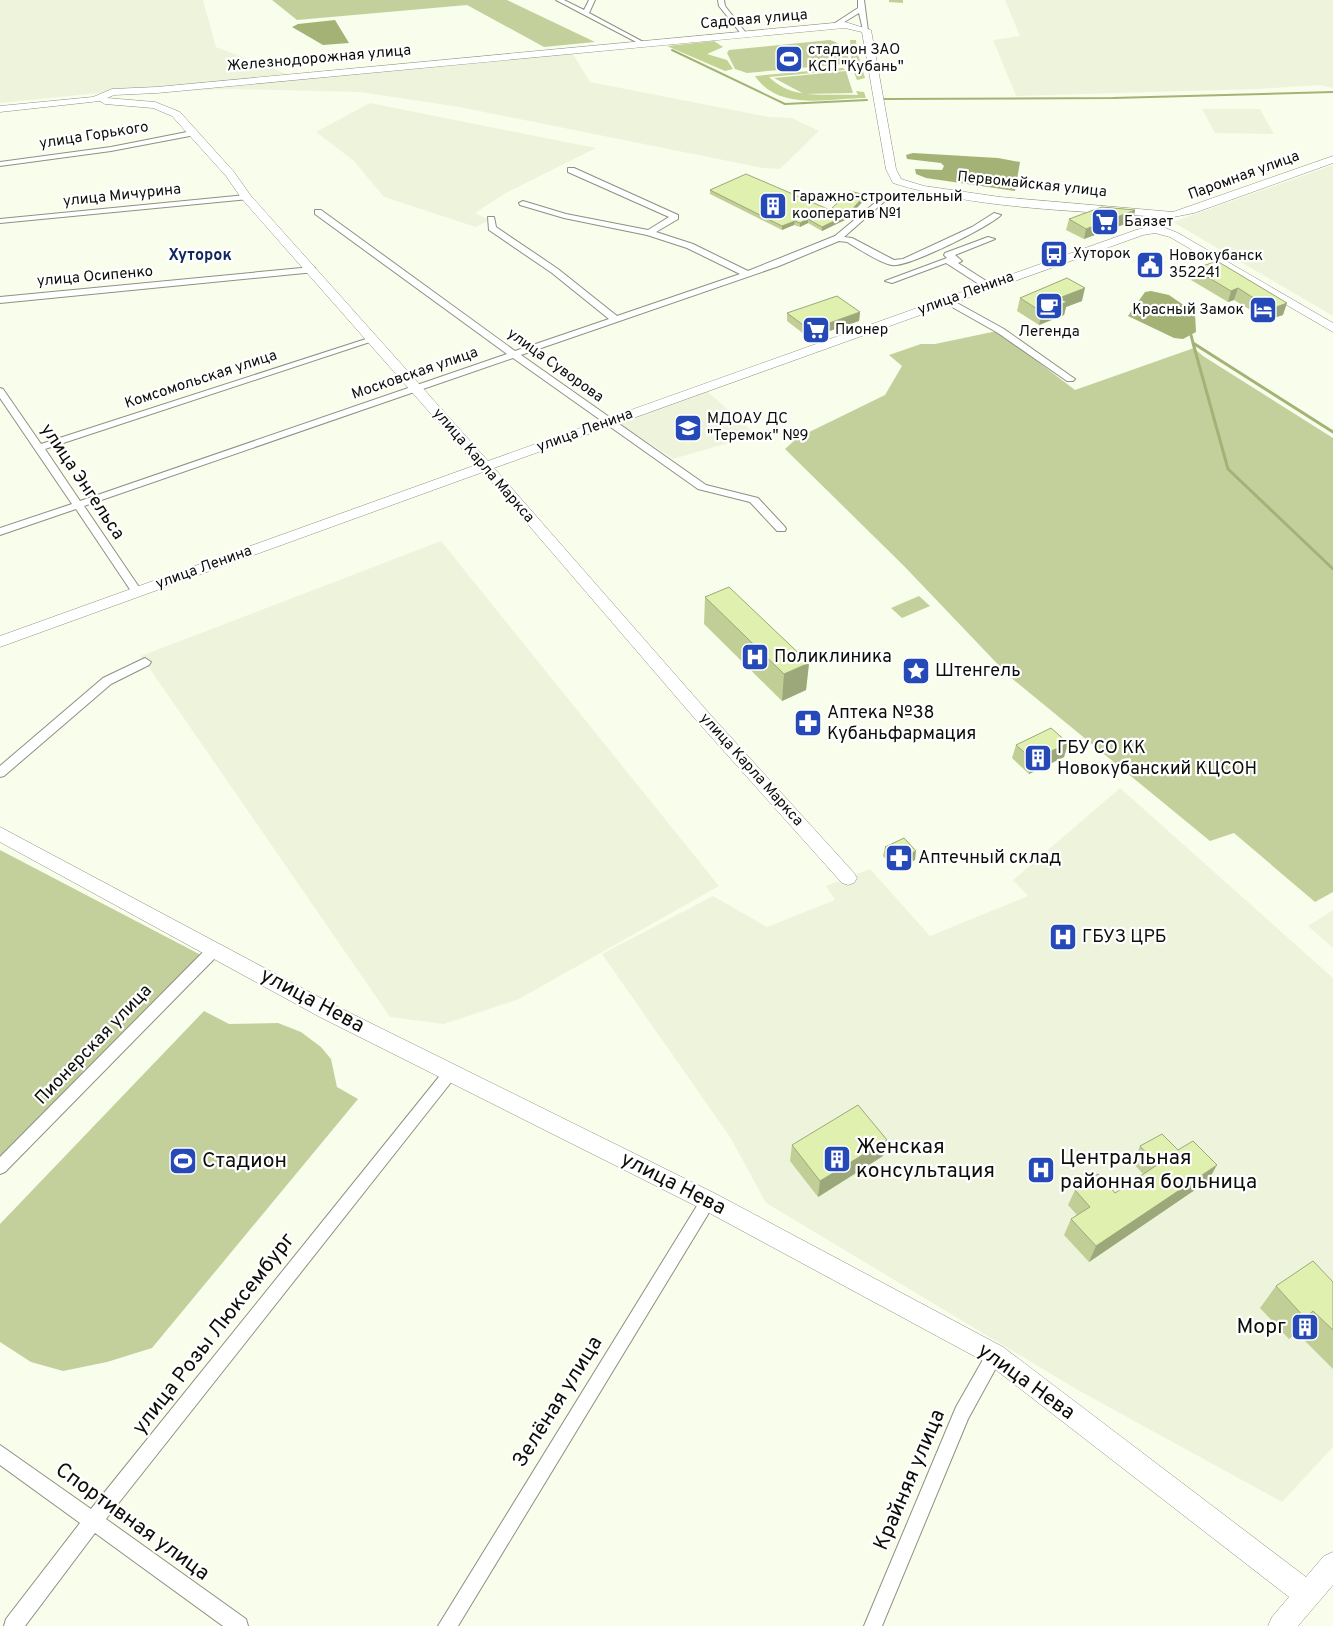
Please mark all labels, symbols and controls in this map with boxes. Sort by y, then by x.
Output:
street label: Садовая улица [700,6,808,34]
street label: Железнодорожная улица [226,41,412,77]
place label: стадион ЗАО КСП "Кубань" [808,41,904,77]
sports icon: стадион ЗАО КСП "Кубань" [774,44,804,74]
street label: улица Горького [38,118,150,154]
street label: Паромная улица [1186,147,1302,205]
street label: Первомайская улица [956,168,1108,202]
street label: улица Мичурина [62,180,182,212]
place label: Гаражно-строительный кооператив №1 [792,188,963,224]
building icon: Гаражно-строительный кооператив №1 [758,191,788,221]
supermarket icon: Баязет [1090,207,1120,237]
place label: Баязет [1124,213,1174,232]
bus stop icon: Хуторок [1039,239,1069,269]
place label: Хуторок [1073,245,1131,264]
district label: Хуторок [168,246,232,266]
place label: Новокубанск 352241 [1169,247,1263,283]
public building icon: Новокубанск 352241 [1135,250,1165,280]
street label: улица Осипенко [36,262,154,292]
street label: улица Ленина [915,268,1017,320]
cafe icon: Легенда [1034,291,1064,321]
hotel icon: Красный Замок [1248,295,1278,325]
place label: Красный Замок [1132,301,1244,320]
supermarket icon: Пионер [801,315,831,345]
place label: Пионер [835,321,888,340]
place label: Легенда [1018,323,1080,342]
street label: улица Суворова [503,325,607,407]
street label: Московская улица [349,343,481,405]
street label: Комсомольская улица [122,346,280,414]
street label: улица Карла Маркса [428,405,538,527]
street label: улица Ленина [534,405,636,457]
place label: МДОАУ ДС "Теремок" №9 [707,410,809,446]
school or university icon: МДОАУ ДС "Теремок" №9 [673,413,703,443]
street label: улица Энгельса [35,420,129,544]
street label: улица Ленина [153,542,255,594]
hospital icon: Поликлиника [740,642,770,672]
place label: Поликлиника [774,646,892,669]
place icon: Штенгель [901,656,931,686]
place label: Штенгель [935,660,1021,683]
place label: Аптека №38 Кубаньфармация [827,702,976,746]
pharmacy icon: Аптека №38 Кубаньфармация [793,708,823,738]
street label: улица Карла Маркса [695,709,807,831]
place label: ГБУ СО КК Новокубанский КЦСОН [1057,737,1257,781]
building icon: ГБУ СО КК Новокубанский КЦСОН [1023,743,1053,773]
pharmacy icon: Аптечный склад [884,843,914,873]
place label: Аптечный склад [918,847,1061,870]
hospital icon: ГБУЗ ЦРБ [1048,922,1078,952]
place label: ГБУЗ ЦРБ [1082,926,1167,949]
street label: улица Нева [255,962,369,1040]
street label: Пионерская улица [31,980,157,1110]
place label: Женская консультация [856,1134,995,1185]
building icon: Женская консультация [822,1144,852,1174]
place label: Центральная районная больница [1060,1145,1257,1196]
sports icon: Стадион [168,1146,198,1176]
street label: улица Нева [616,1146,730,1222]
place label: Стадион [202,1148,287,1175]
hospital icon: Центральная районная больница [1026,1155,1056,1185]
street label: улица Розы Люксембург [127,1227,301,1440]
building icon: Морг [1290,1312,1320,1342]
place label: Морг [1236,1314,1286,1341]
street label: Зелёная улица [507,1331,609,1473]
street label: улица Нева [972,1337,1080,1427]
street label: Крайняя улица [868,1405,952,1555]
street label: Спортивная улица [49,1457,215,1587]

